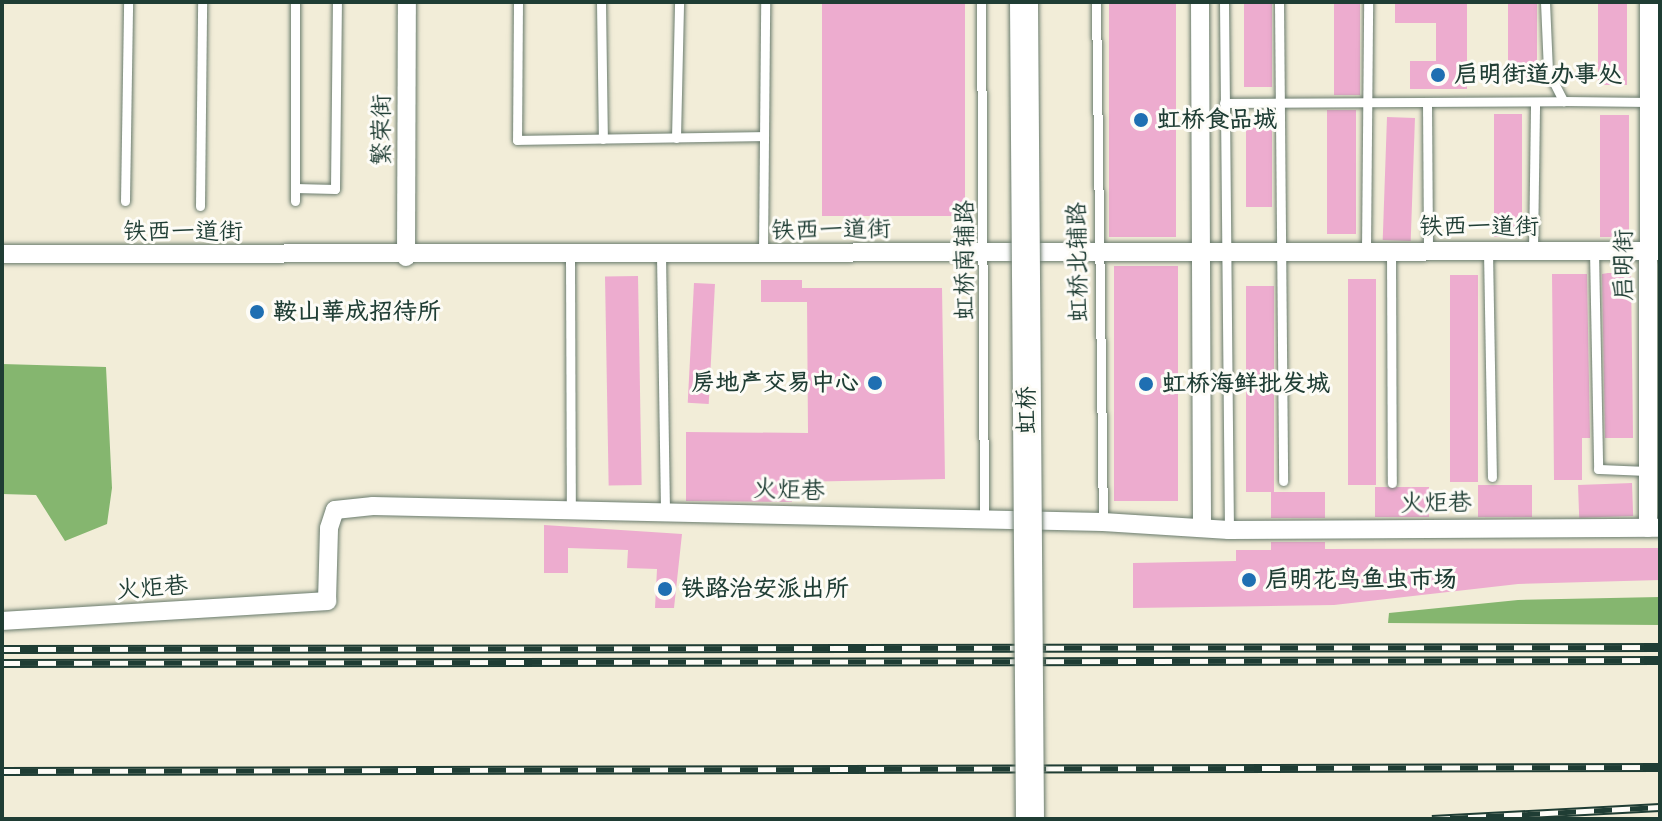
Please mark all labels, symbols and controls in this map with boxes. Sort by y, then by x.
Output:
place label: 启明街道办事处 [1454,61,1622,89]
marker: 启明街道办事处 [1429,66,1447,84]
street label: 繁荣街 [368,94,396,166]
place label: 虹桥食品城 [1157,106,1277,134]
marker: 虹桥食品城 [1132,111,1150,129]
street label: 虹桥南辅路 [951,200,979,320]
street label: 虹桥北辅路 [1063,202,1093,322]
street label: 铁西一道街 [1419,213,1539,241]
street label: 铁西一道街 [771,215,891,245]
street label: 铁西一道街 [123,218,243,246]
street label: 启明街 [1610,229,1638,301]
place label: 鞍山華成招待所 [273,298,441,326]
marker: 鞍山華成招待所 [248,303,266,321]
place label: 房地产交易中心 [691,369,859,397]
place label: 虹桥海鲜批发城 [1162,370,1330,398]
marker: 房地产交易中心 [866,374,884,392]
marker: 虹桥海鲜批发城 [1137,375,1155,393]
street label: 虹桥 [1013,386,1041,434]
street label: 火炬巷 [753,474,825,506]
street label: 火炬巷 [1400,488,1472,518]
place label: 启明花鸟鱼虫市场 [1265,566,1457,594]
street label: 火炬巷 [115,571,189,605]
marker: 启明花鸟鱼虫市场 [1240,571,1258,589]
place label: 铁路治安派出所 [681,575,849,603]
marker: 铁路治安派出所 [656,580,674,598]

